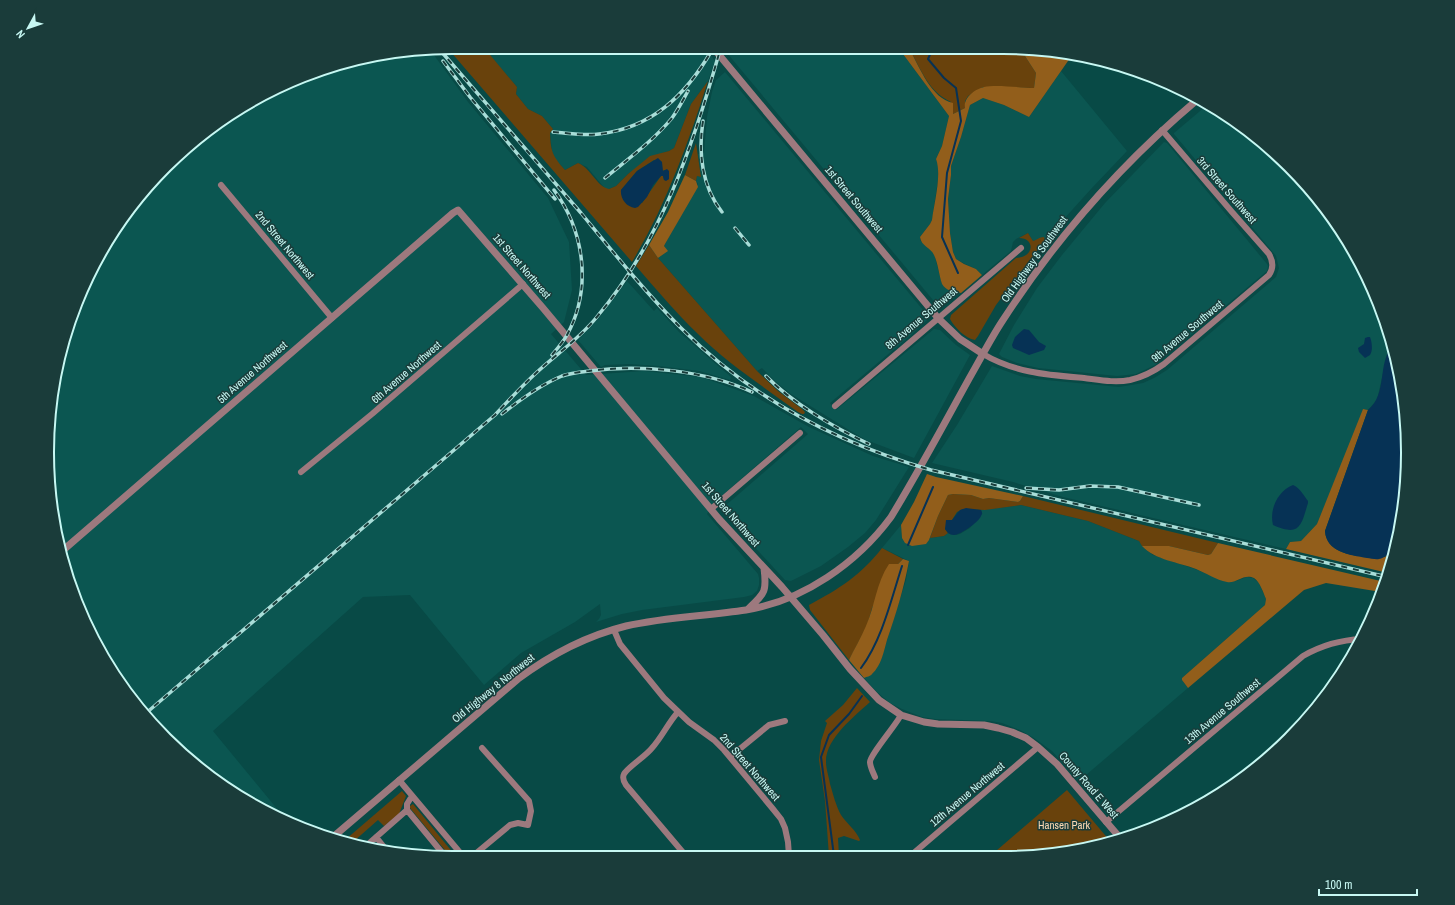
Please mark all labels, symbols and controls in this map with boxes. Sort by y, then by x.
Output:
north arrow [8,8,48,48]
text: N [13,27,28,41]
street label: 3rd Street Southwest [1194,154,1260,227]
street label: 1st Street Southwest [822,163,886,236]
street label: 2nd Street Northwest [252,208,318,282]
street label: Old Highway 8 Southwest [998,213,1070,305]
street label: 1st Street Northwest [490,231,554,302]
street label: 8th Avenue Southwest [882,284,960,352]
street label: 9th Avenue Southwest [1148,297,1226,365]
street label: 5th Avenue Northwest [214,337,290,406]
street label: 6th Avenue Northwest [368,337,444,406]
street label: 1st Street Northwest [699,479,763,550]
street label: Old Highway 8 Northwest [449,650,538,726]
street label: 13th Avenue Southwest [1181,675,1263,747]
street label: 2nd Street Northwest [717,730,783,804]
street label: County Road E West [1056,749,1122,822]
street label: 12th Avenue Northwest [927,758,1008,829]
park label: Hansen Park [1038,818,1091,832]
scale bar [1319,871,1417,897]
text: 100 m [1325,877,1352,893]

